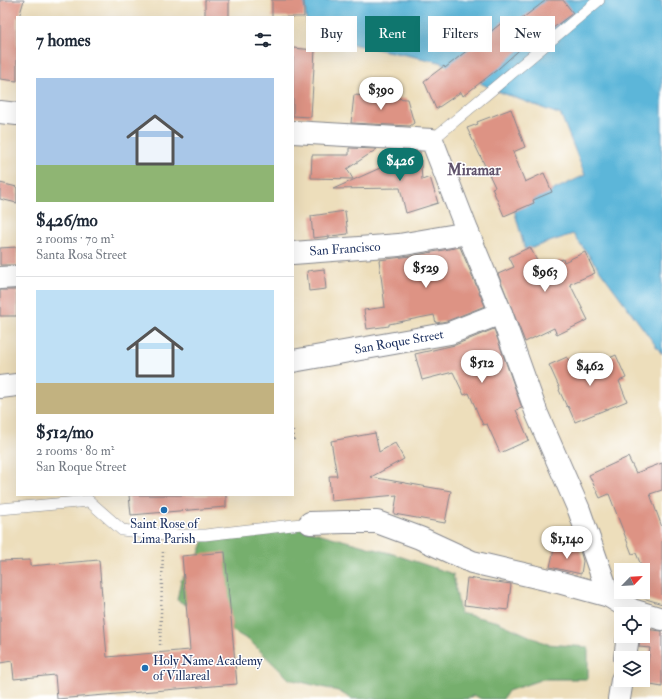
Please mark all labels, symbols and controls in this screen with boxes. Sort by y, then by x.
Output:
chip: Buy [306,16,357,52]
chip: Rent [365,16,420,52]
chip: Filters [428,16,492,52]
chip: New [500,16,555,52]
icon: filters [252,29,274,51]
text: 7 homes [36,30,91,51]
pin: $390 [357,77,405,111]
text: $390 [368,82,394,98]
icon: home [119,104,191,176]
pin: $426 [376,148,424,182]
text: $426 [386,153,414,169]
district label: Miramar [446,161,501,180]
text: $426/mo [36,210,98,231]
text: 2 rooms · 70 m² [36,231,114,247]
street label: San Francisco [309,239,381,259]
text: Santa Rosa Street [36,247,127,263]
pin: $529 [402,255,450,289]
pin: $963 [521,259,569,293]
text: $529 [413,260,439,276]
text: $963 [532,264,558,280]
icon: home [119,316,191,388]
street label: San Roque Street [353,326,445,358]
pin: $512 [458,350,506,384]
pin: $462 [566,353,614,387]
text: $512 [470,355,494,371]
text: $462 [576,358,604,374]
text: $512/mo [36,422,94,443]
text: 2 rooms · 80 m² [36,443,114,459]
text: San Roque Street [36,459,126,475]
marker: Saint Rose of Lima Parish [159,505,169,515]
place label: Saint Rose of Lima Parish [130,516,200,547]
pin: $1,140 [534,526,600,560]
text: $1,140 [550,531,584,547]
north arrow [614,563,650,599]
map controls [614,563,650,687]
button: locate [614,607,650,643]
button: layers [614,651,650,687]
place label: Holy Name Academy of Villareal [153,653,263,684]
marker: Holy Name Academy of Villareal [140,663,150,673]

